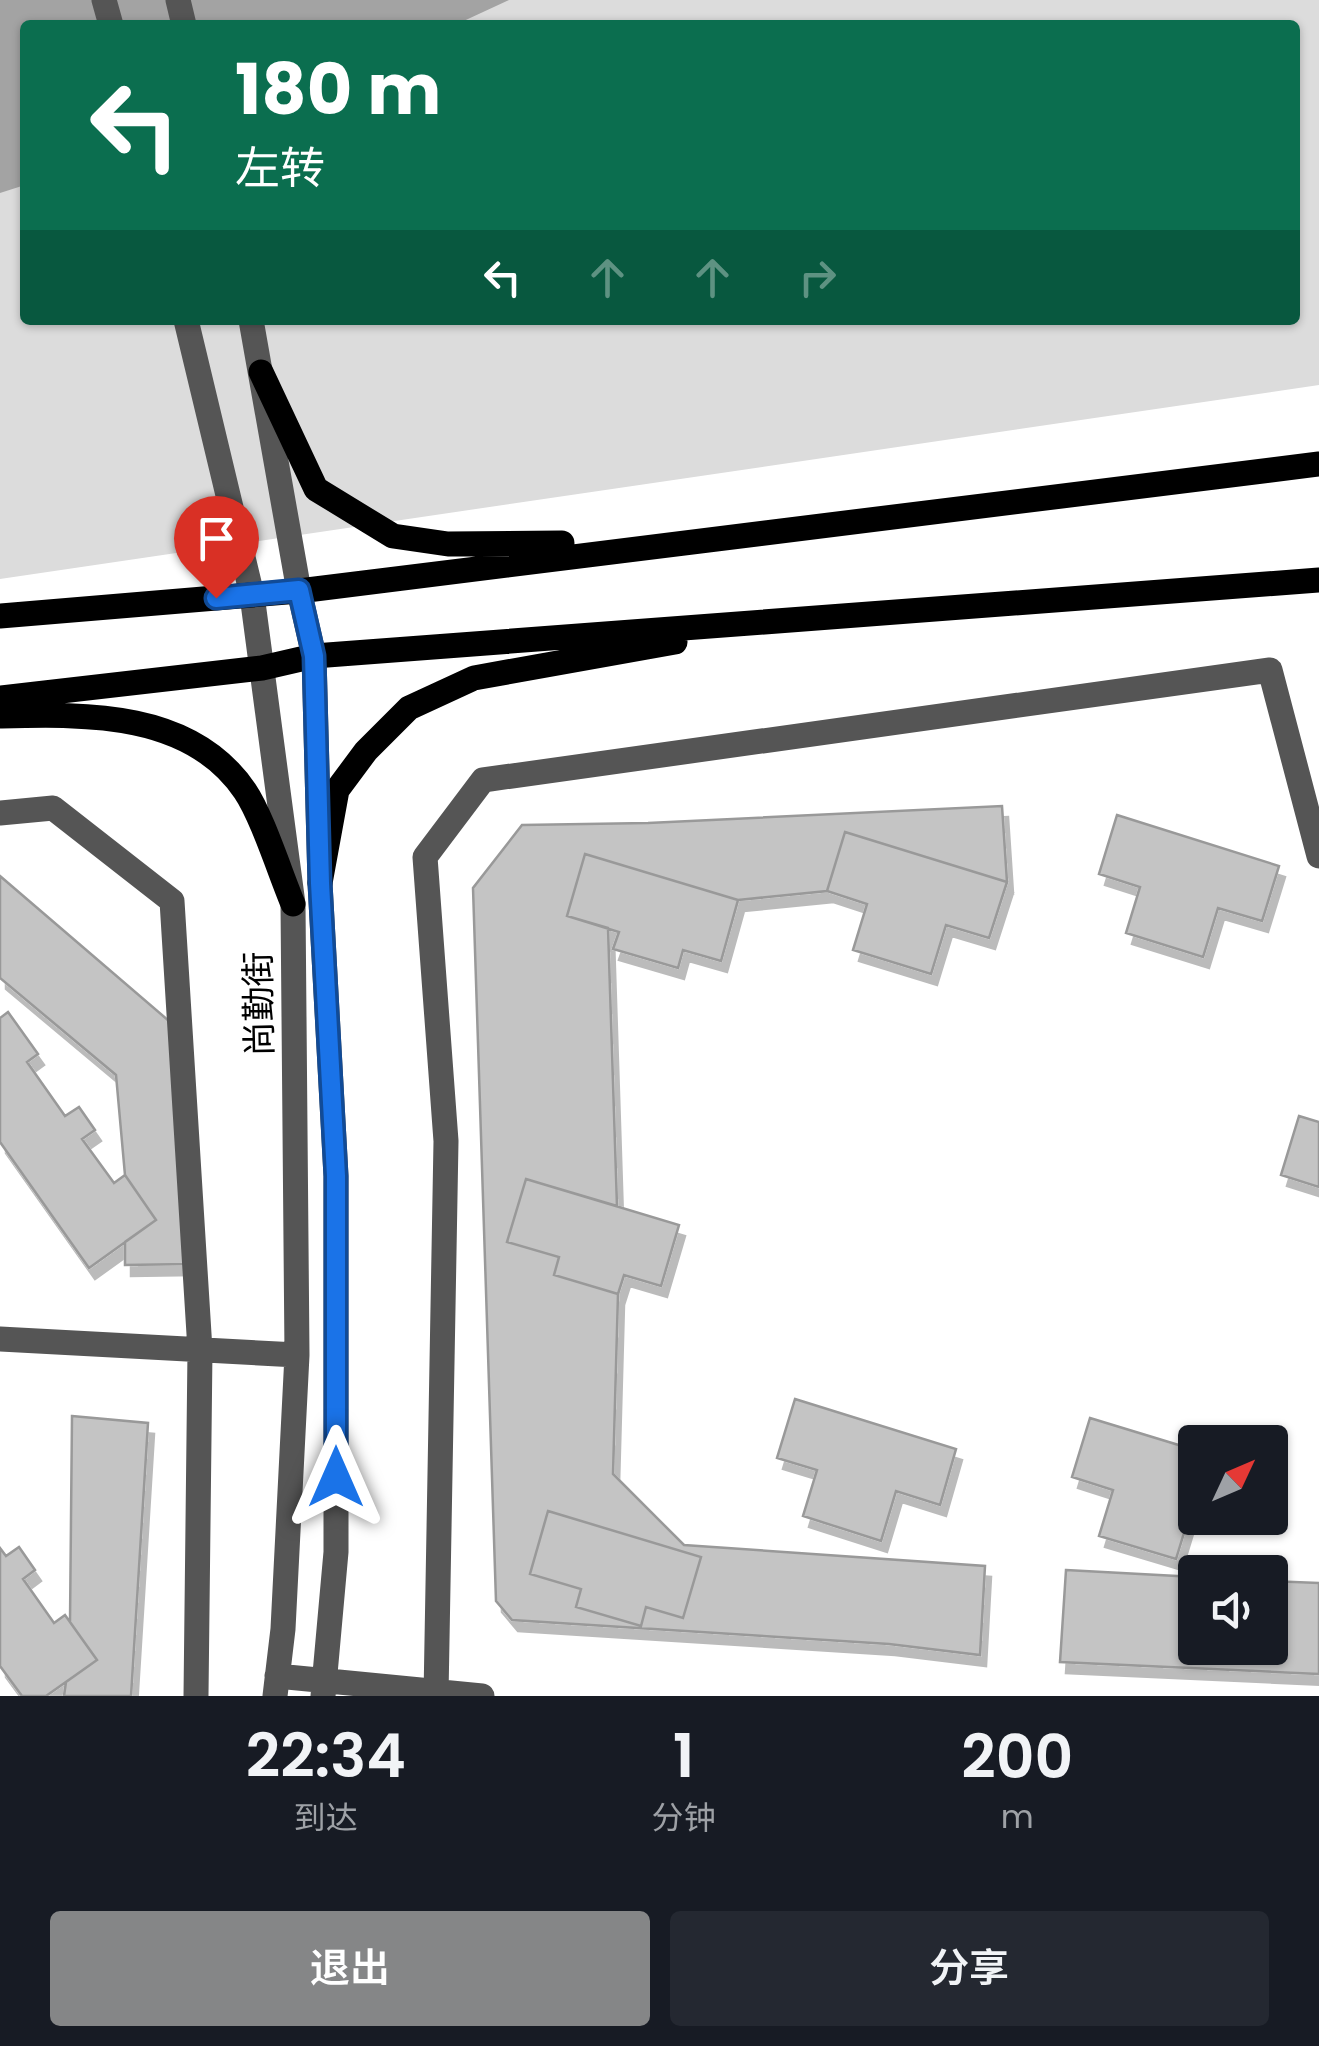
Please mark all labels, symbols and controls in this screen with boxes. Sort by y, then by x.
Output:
text: 180 m [235,40,441,139]
icon: left [70,60,200,190]
text: 左转 [235,137,325,200]
icon: left [475,250,530,305]
icon: ahead [580,250,635,305]
icon: ahead [685,250,740,305]
icon: right [790,250,845,305]
pin [174,496,259,599]
icon: arrive [189,511,244,566]
street label: 尚勤街 [233,951,284,1057]
position arrow [284,1425,388,1529]
north arrow [1178,1425,1288,1535]
map controls [1178,1425,1288,1665]
button: sound [1178,1555,1288,1665]
text: 22:34 [246,1714,406,1798]
text: 1 [673,1714,695,1798]
text: 200 [961,1715,1073,1799]
text: m [1001,1794,1034,1839]
text: 到达 [294,1795,358,1840]
text: 分钟 [652,1795,716,1840]
button: 退出 [50,1911,650,2026]
button: 分享 [670,1911,1269,2026]

